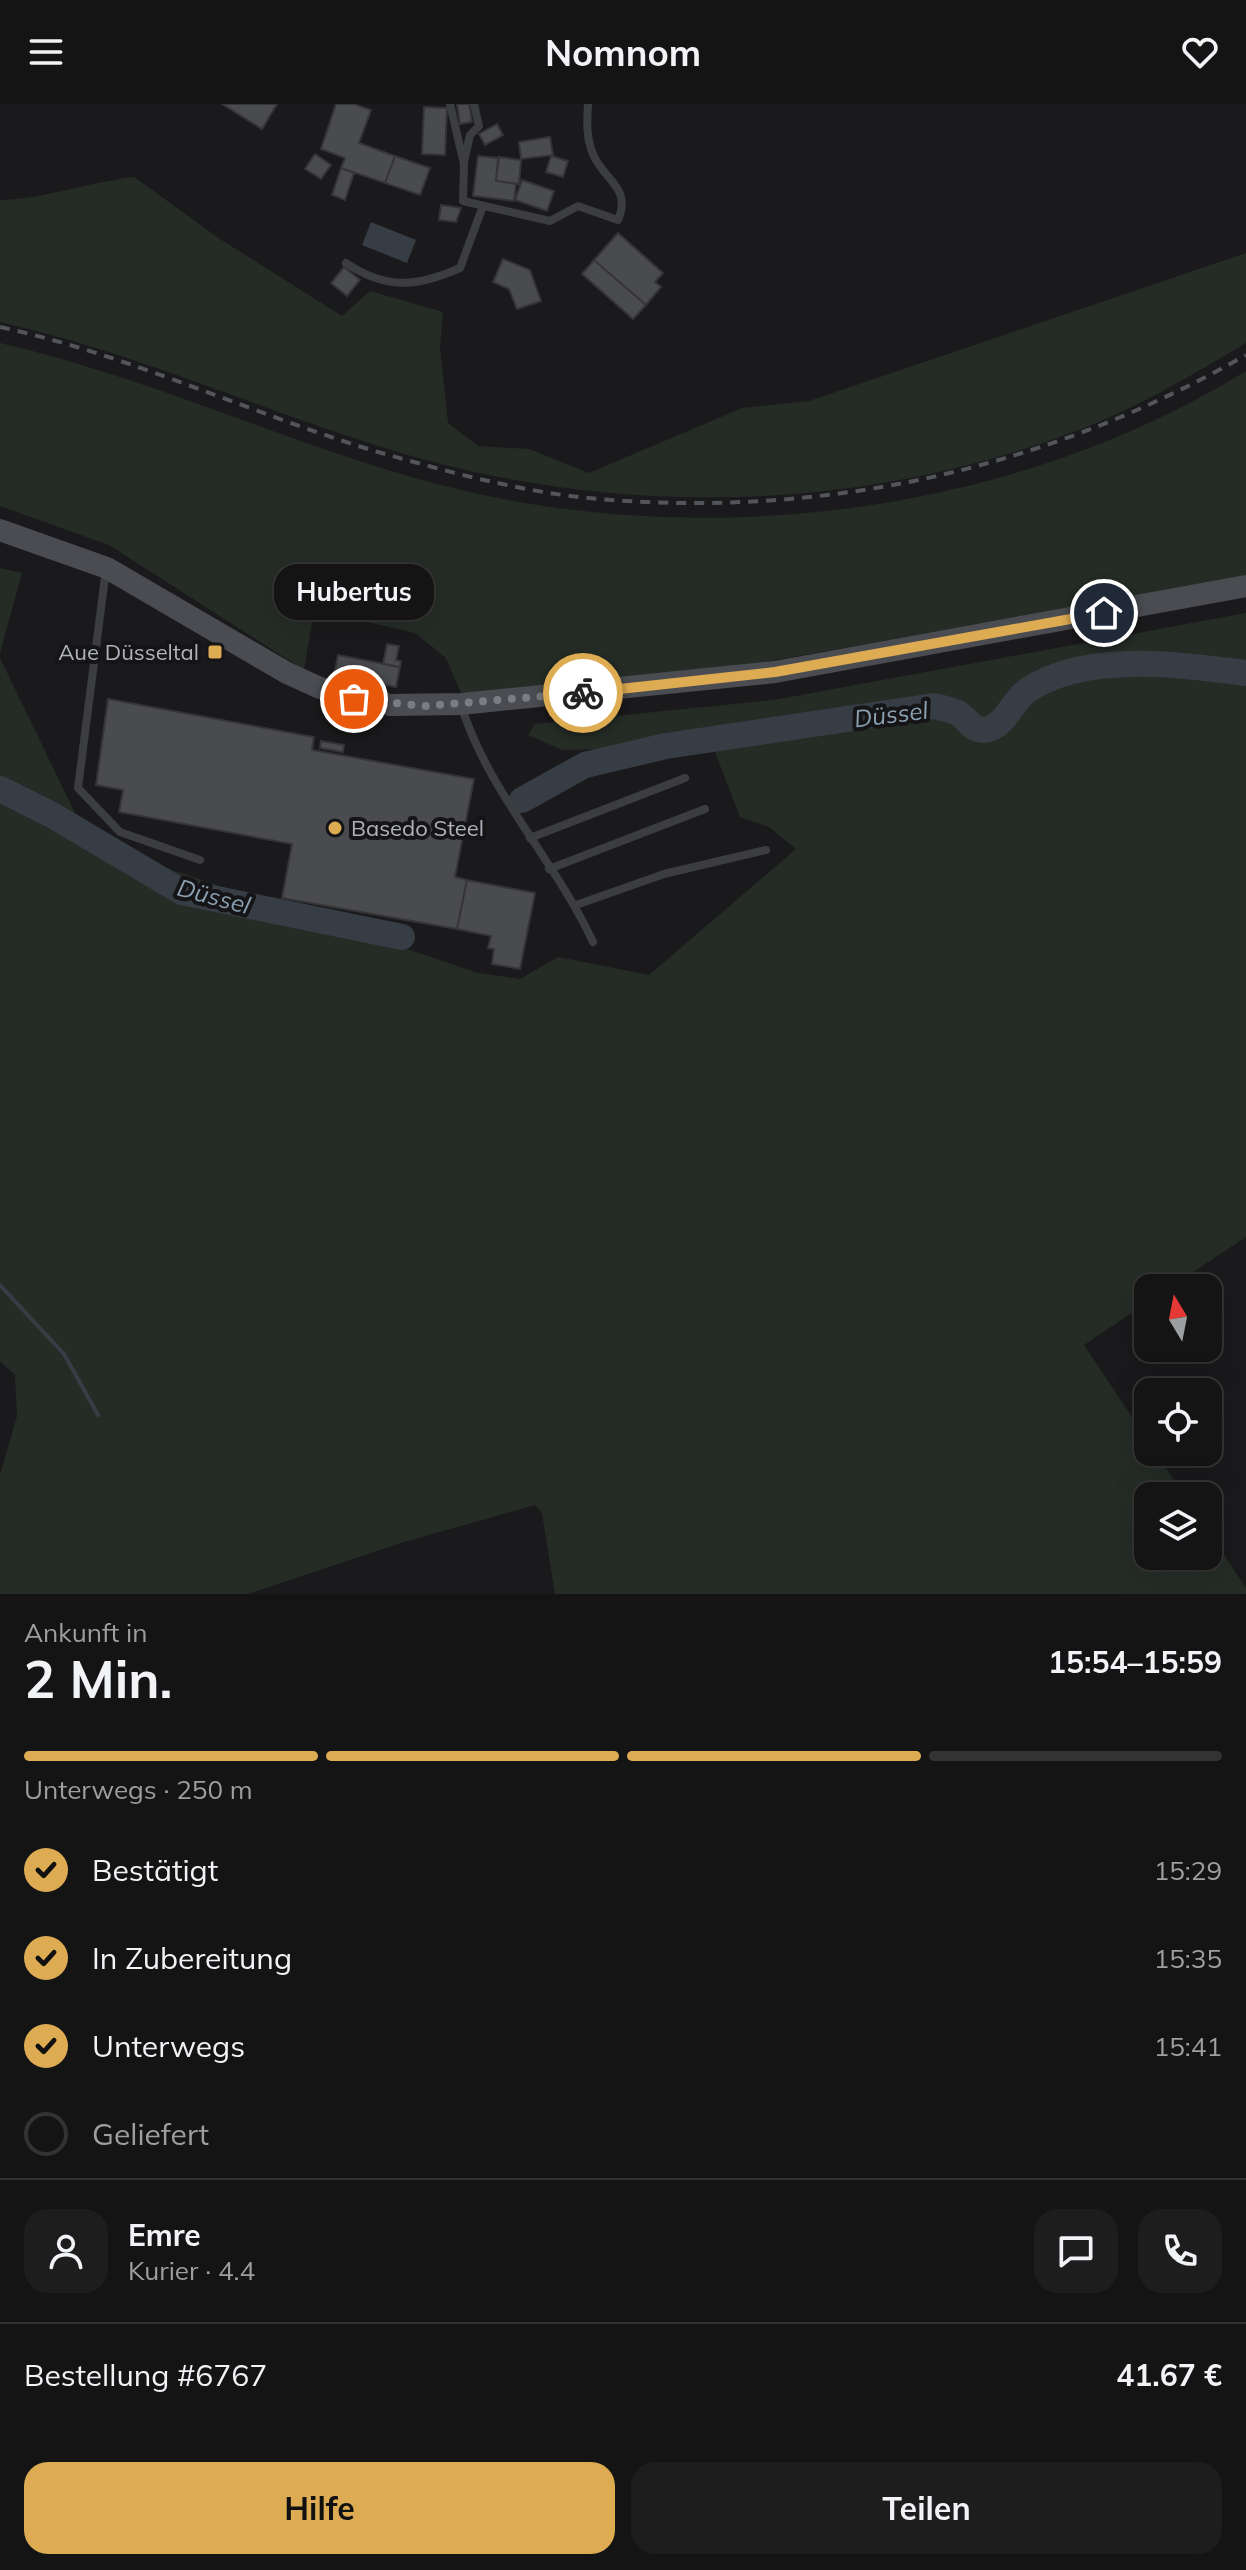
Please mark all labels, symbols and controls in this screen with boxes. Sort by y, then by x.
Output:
icon: menu [24,30,68,74]
text: Nomnom [545,30,701,75]
icon: heart [1178,30,1222,74]
callout: Hubertus [274,563,434,619]
text: Hubertus [296,575,412,608]
pin [1070,579,1138,647]
icon: home [1082,591,1126,635]
place label: Aue Düsseltal [58,638,199,666]
marker: Aue Düsseltal [206,643,224,661]
courier [543,653,623,733]
pin [320,665,388,733]
icon: bike [561,671,605,715]
icon: bag [332,677,376,721]
water label: Düssel [852,695,930,733]
place label: Basedo Steel [351,814,484,842]
marker: Basedo Steel [326,819,344,837]
water label: Düssel [174,872,254,920]
north arrow [1134,1274,1222,1362]
map controls [1134,1274,1222,1570]
button: locate [1134,1378,1222,1466]
button: layers [1134,1482,1222,1570]
text: Ankunft in [24,1616,147,1649]
text: 15:54–15:59 [1048,1643,1222,1681]
text: 2 Min. [24,1646,173,1711]
text: Unterwegs · 250 m [24,1773,253,1806]
icon: check [24,1848,68,1892]
text: Bestätigt [92,1851,218,1889]
text: 15:29 [1154,1854,1222,1887]
icon: check [24,1936,68,1980]
text: In Zubereitung [92,1939,292,1977]
text: 15:35 [1154,1942,1222,1975]
icon: check [24,2024,68,2068]
text: Unterwegs [92,2027,245,2065]
text: 15:41 [1154,2030,1222,2063]
text: Geliefert [92,2115,209,2153]
button: person [24,2209,108,2293]
button: chat [1034,2209,1118,2293]
button: phone [1138,2209,1222,2293]
text: Emre [128,2216,201,2254]
text: Kurier · 4.4 [128,2254,255,2287]
text: Bestellung #6767 [24,2356,267,2394]
text: 41.67 € [1116,2356,1222,2394]
button: Hilfe [24,2462,615,2554]
button: Teilen [631,2462,1222,2554]

